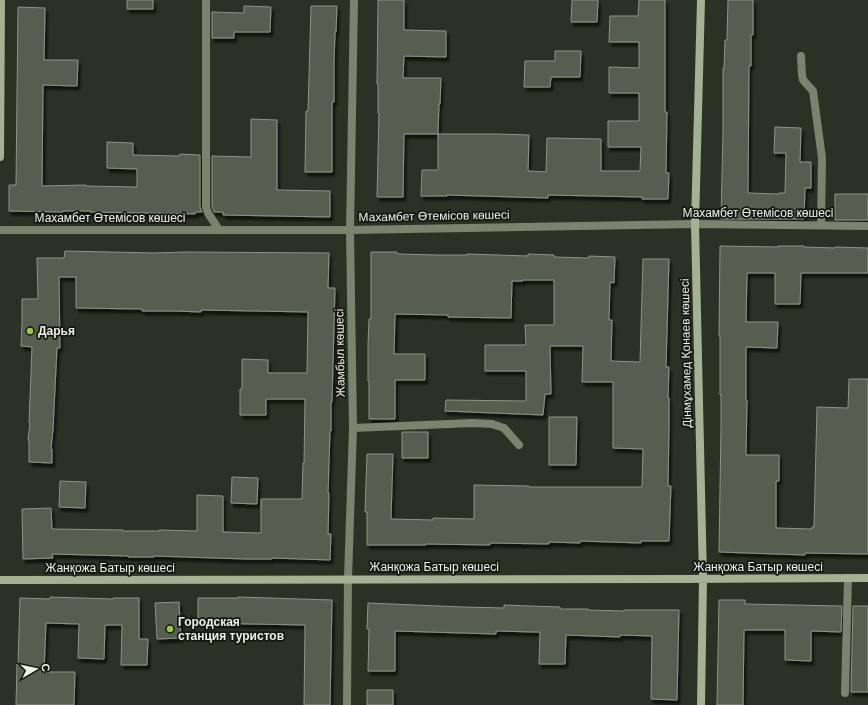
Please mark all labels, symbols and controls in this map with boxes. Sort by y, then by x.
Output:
street label: Махамбет Өтемісов көшесі [683,206,834,220]
street label: Махамбет Өтемісов көшесі [358,208,510,224]
street label: Махамбет Өтемісов көшесі [35,211,186,225]
street label: Дінмұхамед Қонаев көшесі [678,278,694,428]
street label: Жамбыл көшесі [332,309,348,397]
place label: Дарья [38,324,75,338]
marker: Дарья [25,326,35,336]
street label: Жанқожа Батыр көшесі [369,560,499,574]
street label: Жанқожа Батыр көшесі [693,560,823,574]
street label: Жанқожа Батыр көшесі [45,561,175,575]
place label: Городская станция туристов [178,615,284,643]
marker: Городская станция туристов [165,624,175,634]
north arrow [16,649,56,689]
text: С [39,663,52,672]

